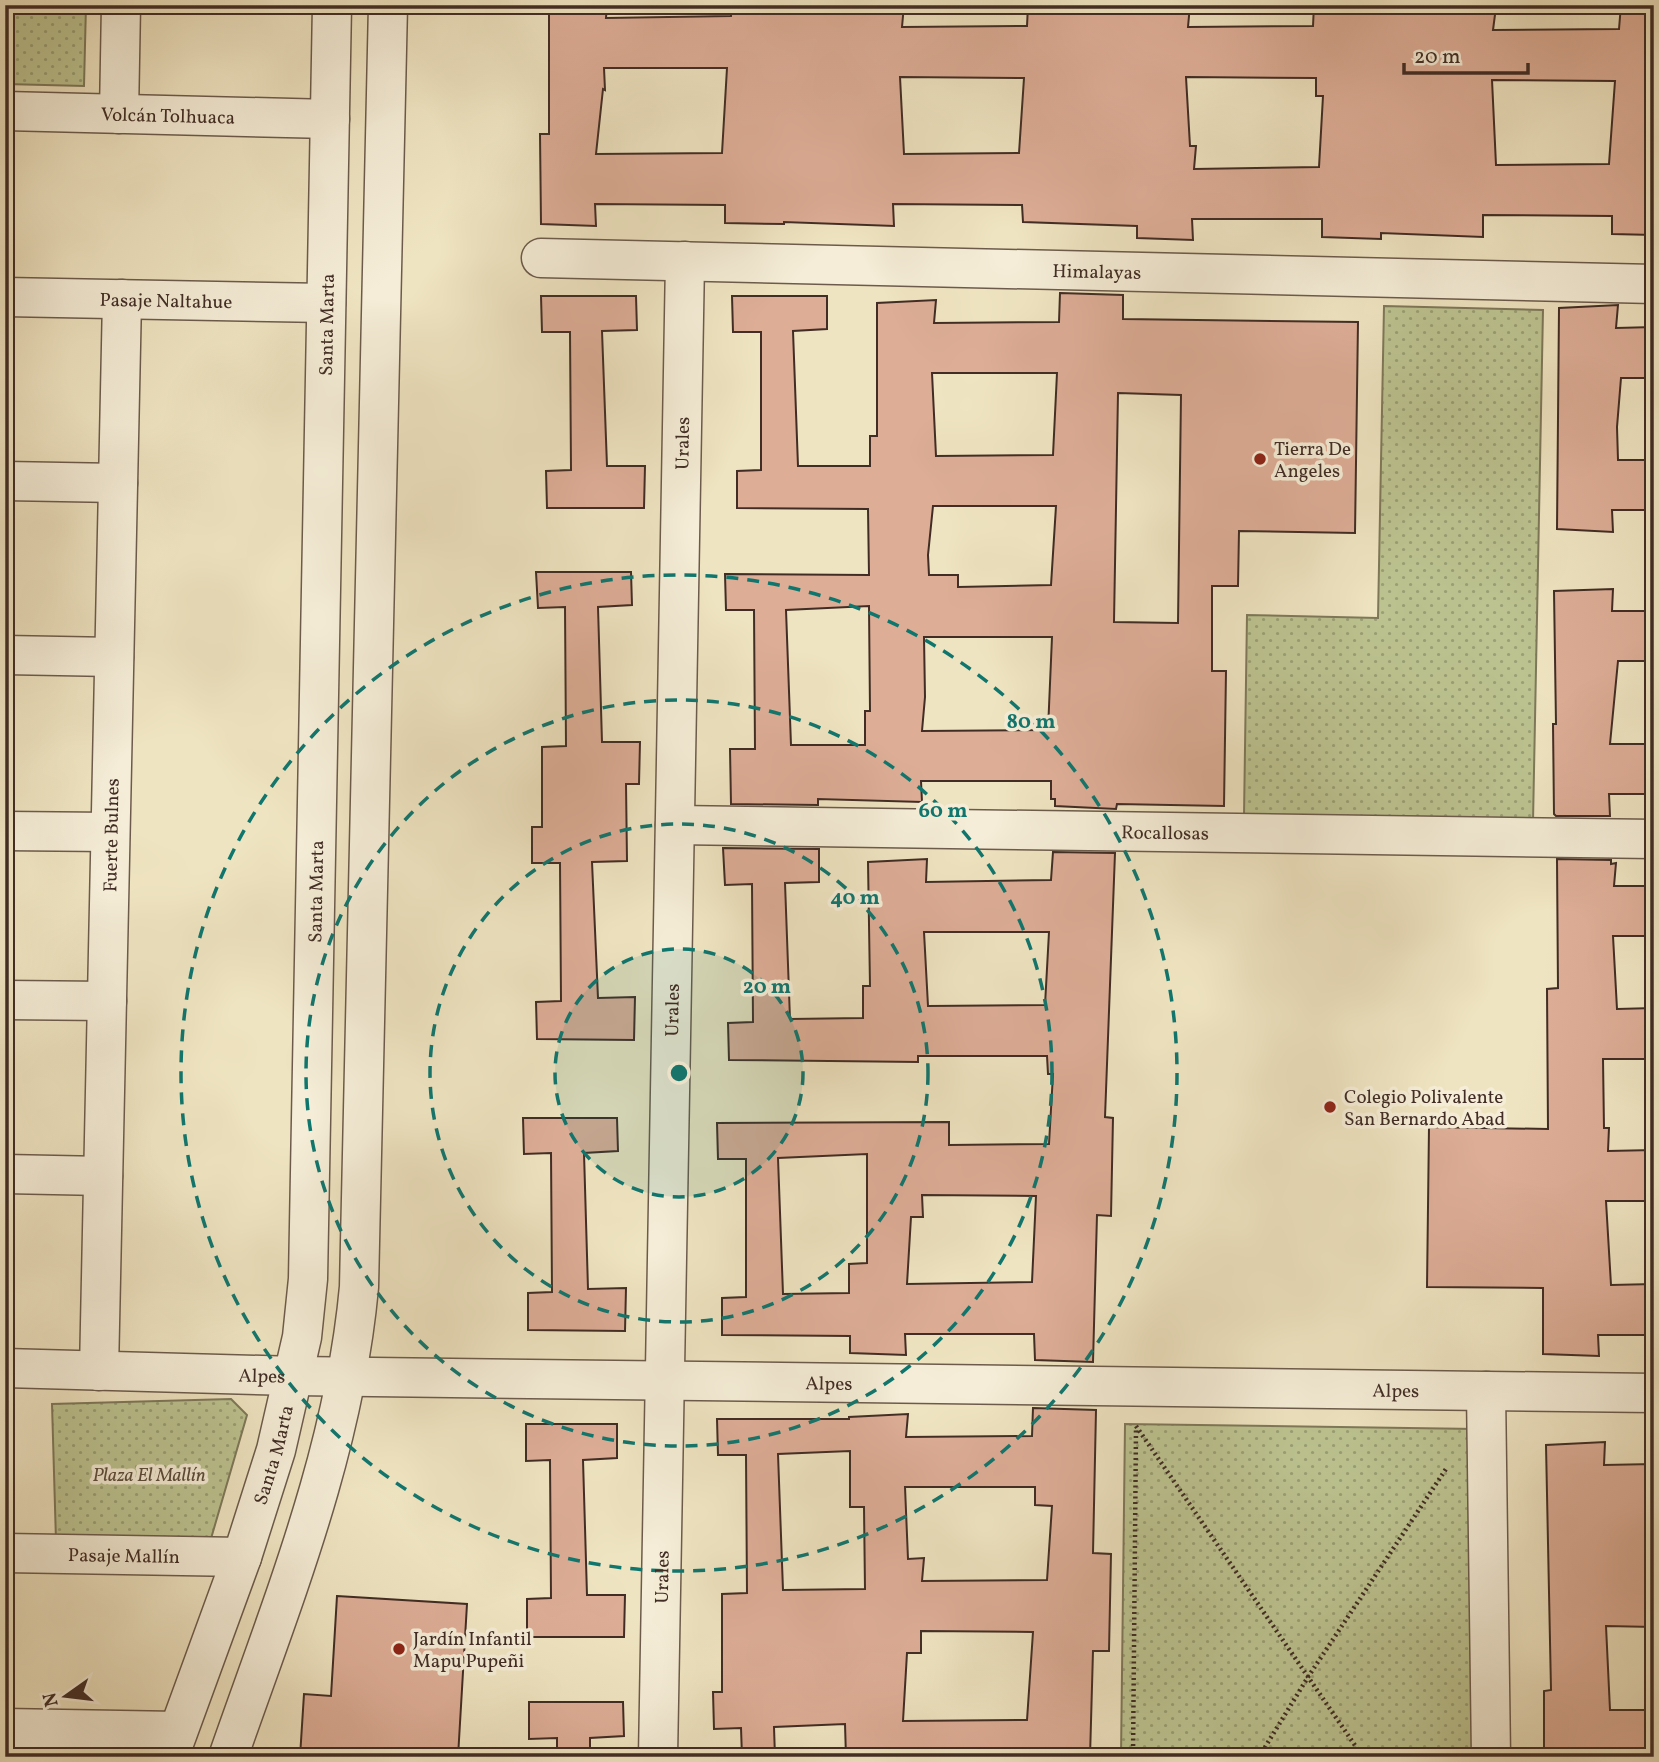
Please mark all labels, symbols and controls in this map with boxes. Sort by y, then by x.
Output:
scale bar [1404,32,1528,76]
text: 20 m [1414,43,1460,72]
street label: Volcán Tolhuaca [100,102,235,132]
street label: Himalayas [1052,259,1142,287]
street label: Santa Marta [314,273,342,376]
street label: Pasaje Naltahue [99,288,233,316]
street label: Urales [670,416,697,470]
place label: Tierra De Angeles [1274,437,1351,485]
marker: Tierra De Angeles [1252,451,1268,467]
text: 80 m [1007,708,1055,737]
street label: Fuerte Bulnes [98,778,127,892]
text: 60 m [919,797,967,826]
street label: Rocallosas [1121,820,1209,848]
street label: Santa Marta [303,840,331,943]
text: 40 m [830,884,880,913]
text: 20 m [743,973,791,1002]
street label: Urales [660,983,687,1037]
centre of rings [667,1061,691,1085]
place label: Colegio Polivalente San Bernardo Abad [1344,1085,1505,1133]
marker: Colegio Polivalente San Bernardo Abad [1322,1099,1338,1115]
street label: Alpes [238,1363,286,1391]
street label: Alpes [805,1371,853,1398]
street label: Alpes [1372,1378,1420,1405]
street label: Santa Marta [248,1403,301,1508]
park label: Plaza El Mallín [92,1463,206,1489]
street label: Pasaje Mallín [68,1543,180,1571]
street label: Urales [650,1550,677,1604]
place label: Jardín Infantil Mapu Pupeñi [413,1627,532,1675]
marker: Jardín Infantil Mapu Pupeñi [391,1641,407,1657]
north arrow [32,1660,102,1730]
text: N [37,1690,66,1709]

